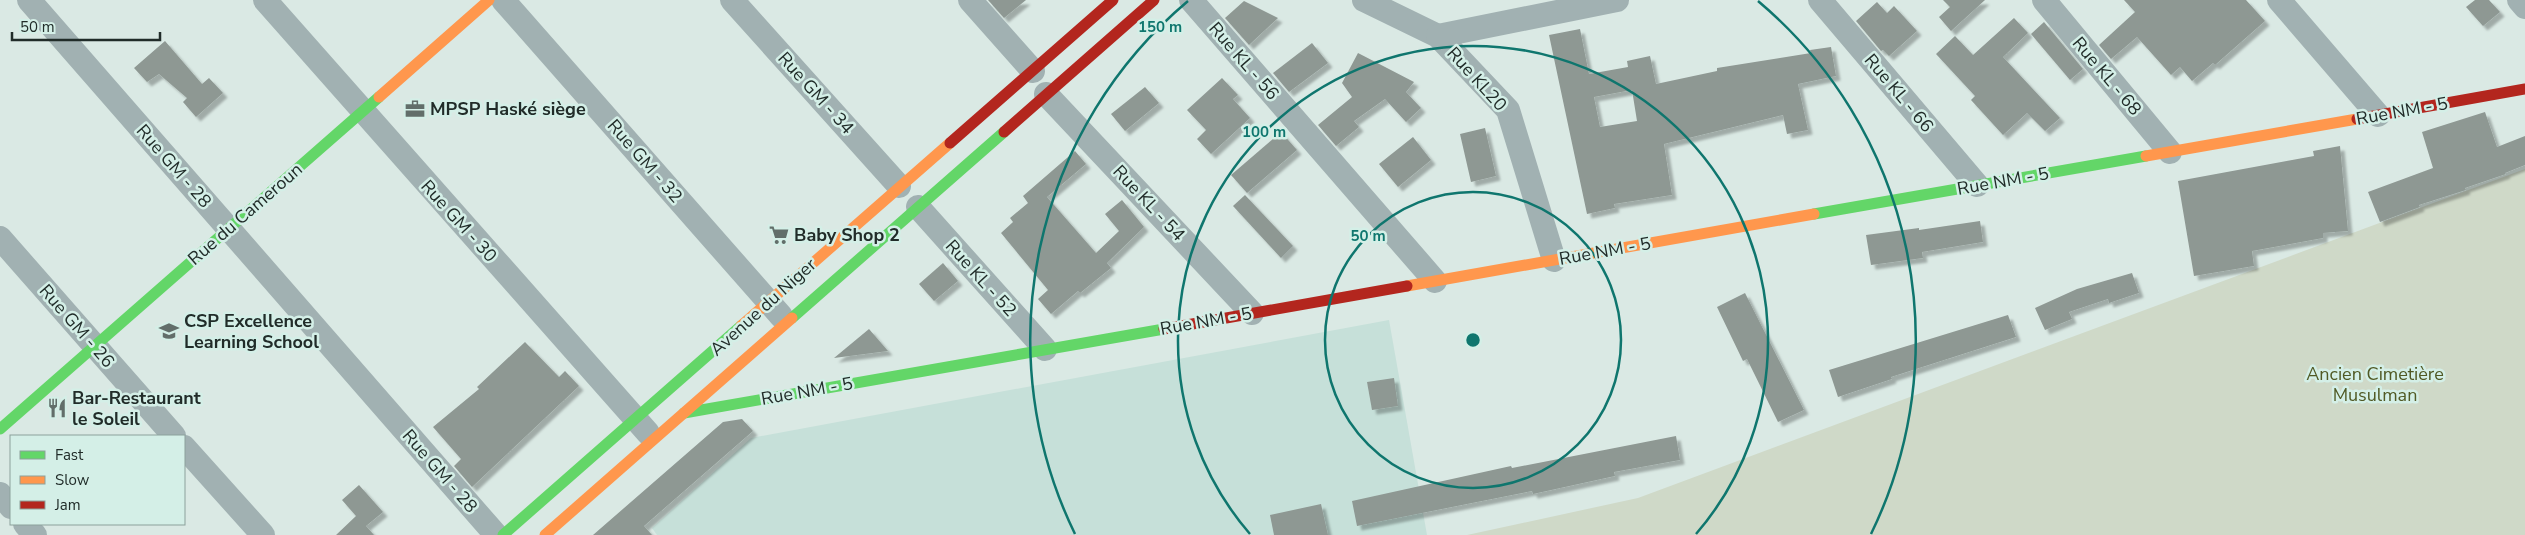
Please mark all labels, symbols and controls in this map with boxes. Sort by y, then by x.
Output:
scale bar [12,10,160,42]
text: 50 m [20,17,55,37]
text: 150 m [1138,17,1182,37]
street label: Rue KL - 56 [1203,17,1285,105]
street label: Rue KL - 68 [2067,32,2147,120]
street label: Rue KL20 [1442,42,1512,116]
street label: Rue GM - 34 [773,47,860,140]
street label: Rue KL - 66 [1859,49,1939,137]
street label: Rue NM - 5 [2354,91,2450,131]
place label: MPSP Haské siège [430,97,586,121]
office icon: MPSP Haské siège [404,98,426,120]
street label: Rue GM - 32 [602,114,688,208]
street label: Rue GM - 28 [131,119,217,213]
text: 100 m [1242,122,1286,142]
street label: Rue du Cameroun [183,158,307,270]
street label: Rue KL - 54 [1108,160,1191,246]
street label: Rue NM - 5 [1955,161,2051,201]
street label: Rue GM - 30 [416,175,502,267]
place label: Baby Shop 2 [794,223,900,247]
supermarket icon: Baby Shop 2 [768,224,790,246]
text: 50 m [1350,226,1386,246]
street label: Rue NM - 5 [1557,231,1653,271]
street label: Rue KL - 52 [940,234,1022,322]
street label: Avenue du Niger [705,252,822,361]
street label: Rue GM - 26 [34,279,120,373]
street label: Rue NM - 5 [1158,301,1254,341]
place label: CSP Excellence Learning School [184,309,319,354]
school or university icon: CSP Excellence Learning School [158,320,180,342]
centre of rings [1464,331,1482,349]
park label: Ancien Cimetière Musulman [2306,362,2444,407]
street label: Rue NM - 5 [759,371,855,411]
place label: Bar-Restaurant le Soleil [72,386,201,431]
restaurant icon: Bar-Restaurant le Soleil [46,397,68,419]
street label: Rue GM - 28 [397,424,483,518]
legend [10,435,185,525]
text: Fast [55,445,84,465]
text: Slow [55,470,90,490]
text: Jam [54,495,81,515]

